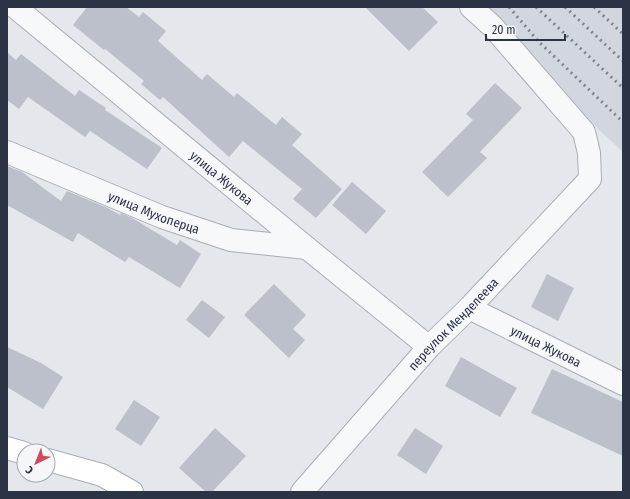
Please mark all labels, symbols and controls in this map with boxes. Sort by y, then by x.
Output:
scale bar [486,16,565,42]
text: 20 m [492,23,516,37]
street label: улица Жукова [187,147,256,208]
street label: улица Мухоперца [106,188,202,237]
street label: переулок Менделеева [405,275,501,373]
street label: улица Жукова [508,322,584,370]
north arrow [16,443,56,483]
text: С [23,463,36,477]

